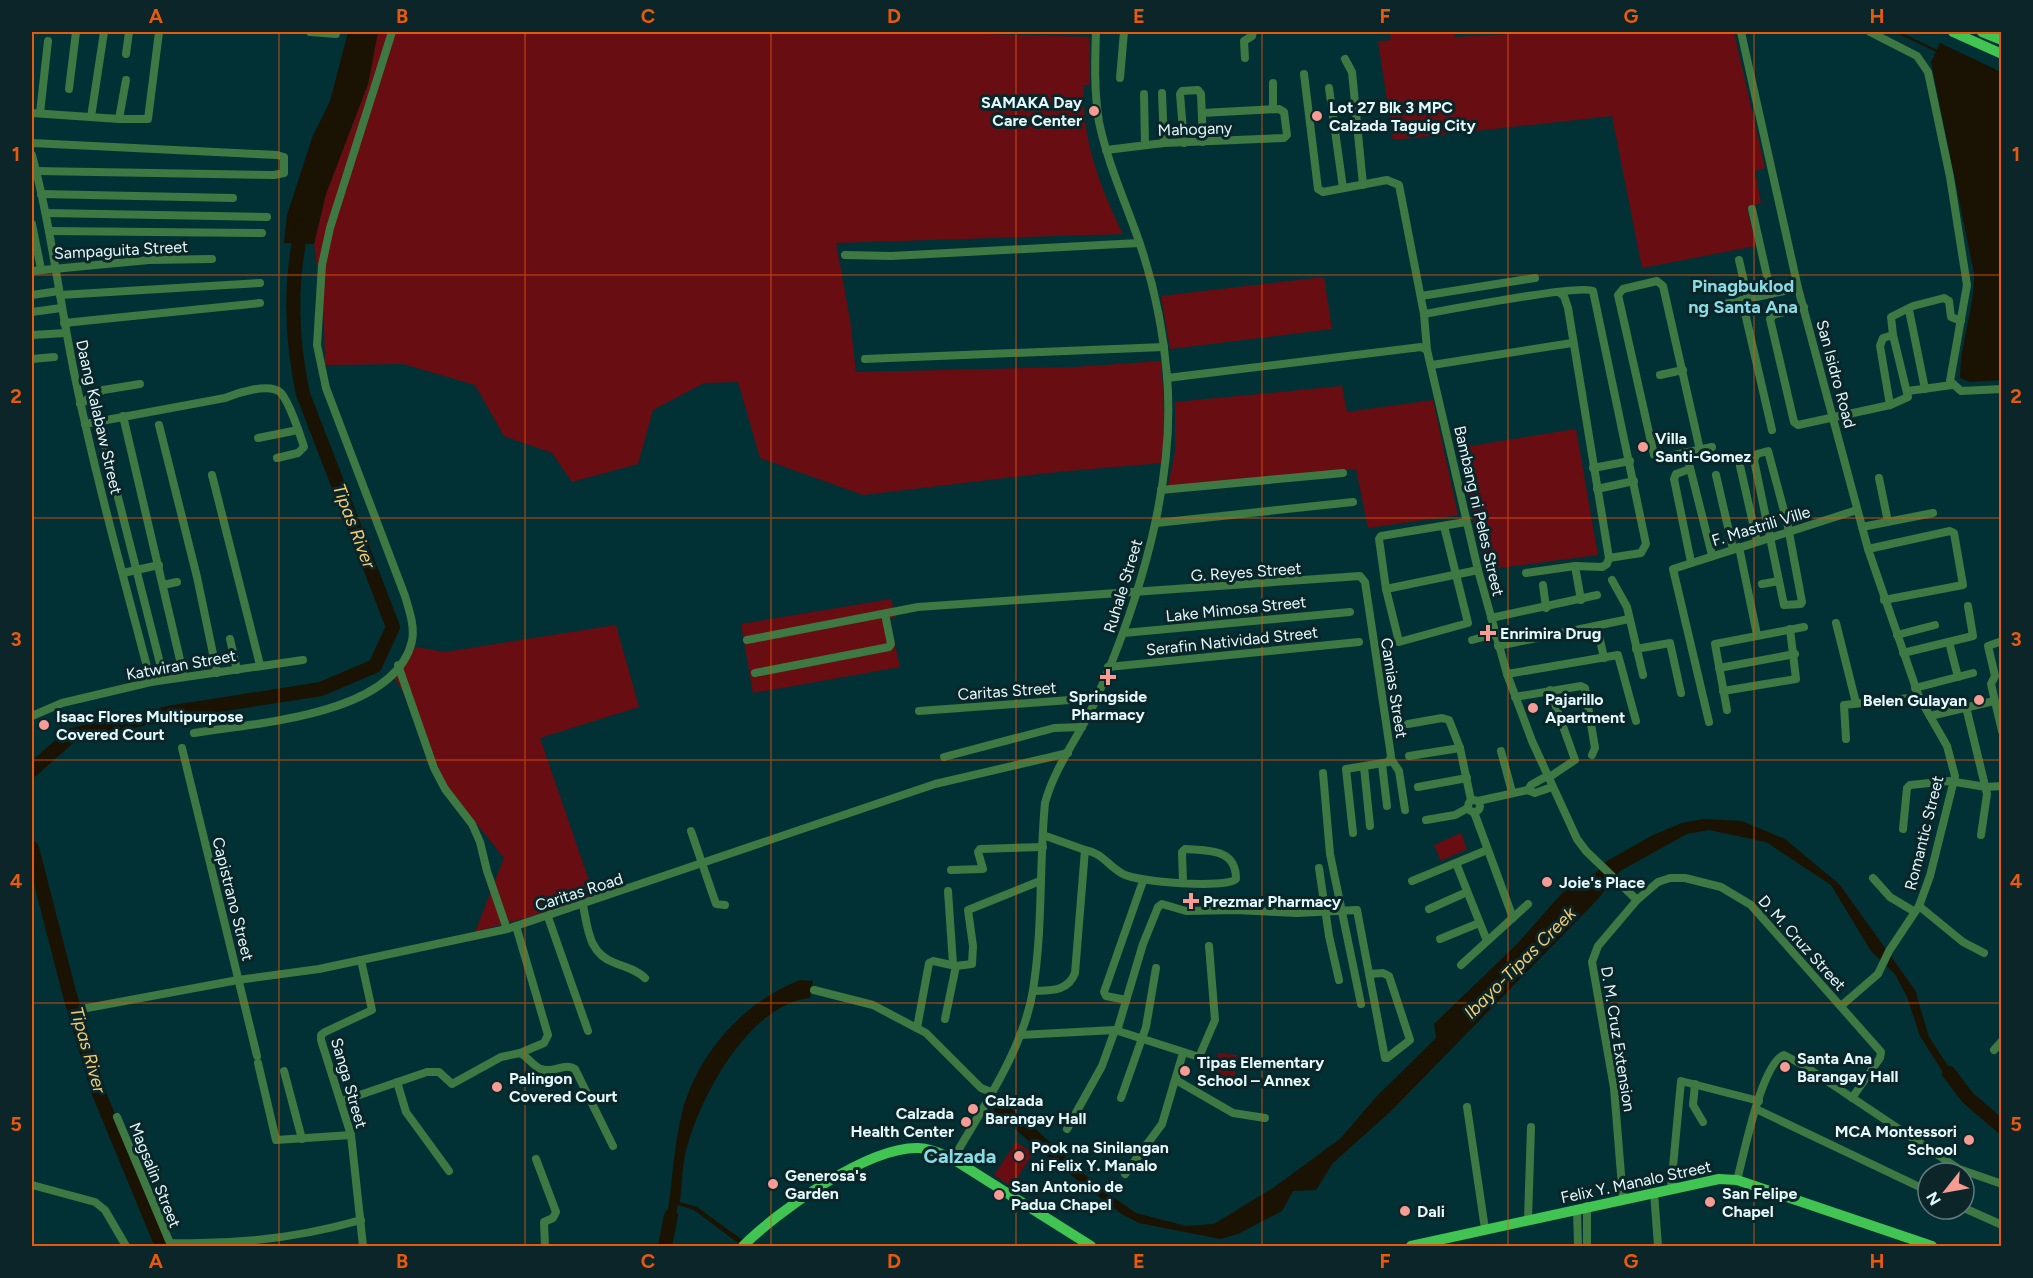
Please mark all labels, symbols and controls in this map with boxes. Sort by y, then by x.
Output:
text: A [149,4,164,28]
text: B [396,4,408,28]
text: C [641,4,655,28]
text: D [887,4,901,28]
text: E [1133,4,1145,28]
text: F [1379,4,1391,28]
text: G [1624,4,1639,28]
text: H [1870,4,1885,28]
place label: SAMAKA Day Care Center [981,93,1083,130]
place label: Lot 27 Blk 3 MPC Calzada Taguig City [1329,98,1476,135]
marker: SAMAKA Day Care Center [1087,104,1101,118]
marker: Lot 27 Blk 3 MPC Calzada Taguig City [1310,109,1324,123]
street label: Mahogany [1157,118,1233,140]
text: 1 [12,142,20,166]
text: 1 [2012,142,2020,166]
street label: Sampaguita Street [54,237,188,263]
district label: Pinagbuklod ng Santa Ana [1688,275,1798,318]
street label: San Isidro Road [1812,318,1860,430]
street label: Daang Kalabaw Street [72,338,126,496]
text: 2 [10,384,22,408]
text: 2 [2010,384,2022,408]
street label: Bambang ni Peles Street [1450,424,1508,598]
place label: Villa Santi-Gomez [1655,429,1751,466]
marker: Villa Santi-Gomez [1636,440,1650,454]
water label: Tipas River [328,481,381,572]
street label: F. Mastrili Ville [1709,502,1813,550]
street label: Ruhale Street [1100,537,1146,635]
street label: G. Reyes Street [1190,559,1302,585]
street label: Lake Mimosa Street [1165,592,1307,626]
street label: Serafin Natividad Street [1145,623,1319,659]
place label: Enrimira Drug [1500,624,1601,643]
marker: Enrimira Drug [1481,626,1495,640]
text: 3 [10,627,22,651]
text: 3 [2010,627,2022,651]
street label: Camias Street [1377,636,1411,740]
street label: Katwiran Street [125,646,237,684]
marker: Springside Pharmacy [1101,670,1115,684]
street label: Caritas Street [957,678,1057,704]
place label: Springside Pharmacy [1069,687,1147,724]
place label: Pajarillo Apartment [1545,690,1625,727]
place label: Belen Gulayan [1863,691,1967,710]
marker: Belen Gulayan [1972,693,1986,707]
marker: Pajarillo Apartment [1526,701,1540,715]
place label: Isaac Flores Multipurpose Covered Court [56,707,243,744]
marker: Isaac Flores Multipurpose Covered Court [37,718,51,732]
street label: Romantic Street [1901,774,1947,892]
street label: Capistrano Street [208,835,258,963]
text: 4 [10,869,23,893]
street label: Caritas Road [533,869,625,915]
text: 4 [2010,869,2023,893]
place label: Joie's Place [1559,873,1645,892]
marker: Joie's Place [1540,875,1554,889]
street label: D. M. Cruz Street [1754,891,1850,995]
place label: Prezmar Pharmacy [1203,892,1342,911]
marker: Prezmar Pharmacy [1184,894,1198,908]
water label: Ibayo-Tipas Creek [1460,902,1581,1023]
street label: D. M. Cruz Extension [1597,965,1639,1113]
water label: Tipas River [65,1004,111,1097]
street label: Sanga Street [327,1036,371,1130]
place label: Santa Ana Barangay Hall [1797,1049,1898,1086]
place label: Tipas Elementary School – Annex [1197,1053,1325,1090]
marker: Santa Ana Barangay Hall [1778,1060,1792,1074]
marker: Tipas Elementary School – Annex [1178,1064,1192,1078]
place label: Palingon Covered Court [509,1069,618,1106]
marker: Palingon Covered Court [490,1080,504,1094]
place label: Calzada Barangay Hall [985,1091,1086,1128]
marker: Calzada Barangay Hall [966,1102,980,1116]
place label: Calzada Health Center [851,1104,954,1141]
text: 5 [10,1112,22,1136]
text: 5 [2010,1112,2022,1136]
marker: Calzada Health Center [959,1115,973,1129]
street label: Magsalin Street [125,1120,185,1230]
place label: MCA Montessori School [1835,1122,1957,1159]
marker: MCA Montessori School [1962,1133,1976,1147]
place label: Pook na Sinilangan ni Felix Y. Manalo [1031,1138,1169,1175]
district label: Calzada [924,1144,996,1168]
marker: Pook na Sinilangan ni Felix Y. Manalo [1012,1149,1026,1163]
street label: Felix Y. Manalo Street [1559,1157,1713,1207]
north arrow [1916,1161,1976,1221]
place label: Generosa's Garden [785,1166,867,1203]
marker: Generosa's Garden [766,1177,780,1191]
place label: San Antonio de Padua Chapel [1011,1177,1123,1214]
place label: San Felipe Chapel [1722,1184,1797,1221]
marker: San Antonio de Padua Chapel [992,1188,1006,1202]
text: N [1922,1188,1945,1209]
marker: San Felipe Chapel [1703,1195,1717,1209]
place label: Dali [1417,1202,1445,1221]
marker: Dali [1398,1204,1412,1218]
text: A [149,1249,164,1273]
text: B [396,1249,408,1273]
text: C [641,1249,655,1273]
text: D [887,1249,901,1273]
text: E [1133,1249,1145,1273]
text: F [1379,1249,1391,1273]
text: G [1624,1249,1639,1273]
text: H [1870,1249,1885,1273]

